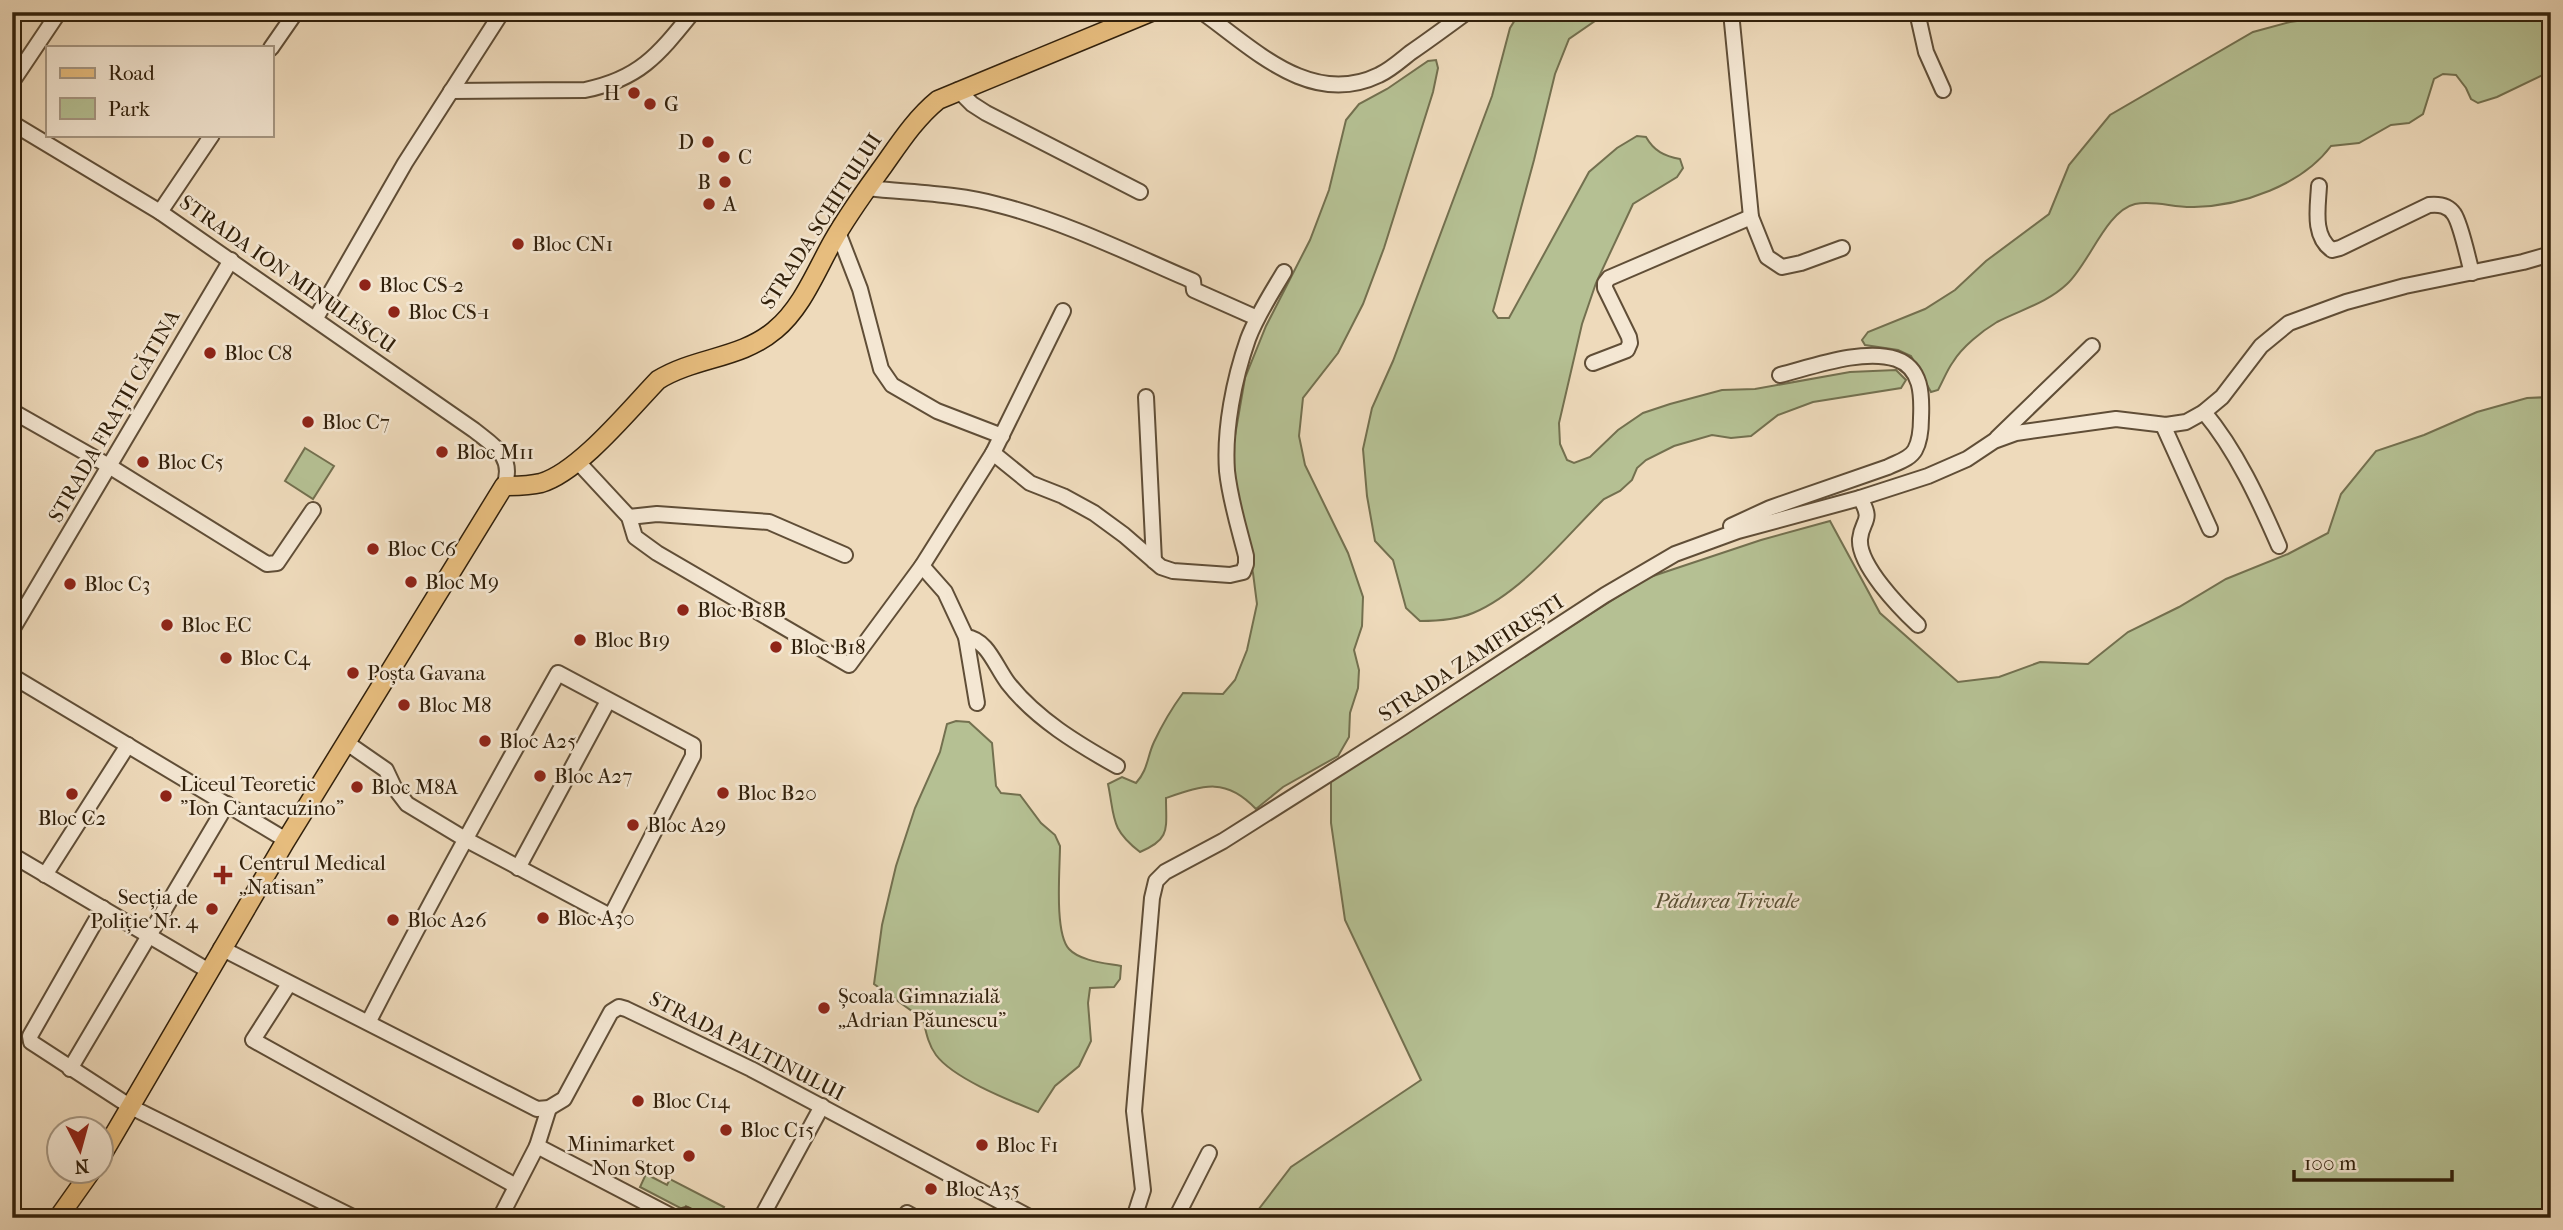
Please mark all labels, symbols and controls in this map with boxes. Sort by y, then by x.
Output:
legend [46,46,273,136]
text: Road [108,61,155,85]
place label: H [603,81,620,105]
marker: H [626,85,642,101]
place label: G [664,92,679,116]
marker: G [642,96,658,112]
text: Park [108,97,150,121]
street label: STRADA SCHITULUI [755,129,887,313]
place label: D [678,130,694,154]
marker: D [700,134,716,150]
place label: C [738,145,752,169]
marker: C [716,149,732,165]
place label: B [697,170,711,194]
marker: B [717,174,733,190]
street label: STRADA ION MINULESCU [175,190,401,358]
place label: A [722,192,737,216]
marker: A [701,196,717,212]
place label: Bloc CN1 [532,232,613,256]
marker: Bloc CN1 [510,236,526,252]
place label: Bloc CS-2 [379,273,464,297]
marker: Bloc CS-2 [357,277,373,293]
place label: Bloc CS-1 [408,300,490,324]
marker: Bloc CS-1 [386,304,402,320]
street label: STRADA FRAȚII CĂTINA [43,305,185,527]
place label: Bloc C8 [224,341,292,365]
marker: Bloc C8 [202,345,218,361]
place label: Bloc C7 [322,410,390,434]
marker: Bloc C7 [300,414,316,430]
place label: Bloc M11 [456,440,534,464]
marker: Bloc M11 [434,444,450,460]
place label: Bloc C5 [157,450,224,474]
marker: Bloc C5 [135,454,151,470]
place label: Bloc C6 [387,537,457,561]
marker: Bloc C6 [365,541,381,557]
place label: Bloc M9 [425,570,499,594]
place label: Bloc C3 [84,572,150,596]
marker: Bloc M9 [403,574,419,590]
marker: Bloc C3 [62,576,78,592]
street label: STRADA ZAMFIREȘTI [1374,589,1568,728]
place label: Bloc B18B [697,598,786,622]
marker: Bloc B18B [675,602,691,618]
place label: Bloc EC [181,613,252,637]
marker: Bloc EC [159,617,175,633]
place label: Bloc B19 [594,628,670,652]
marker: Bloc B19 [572,632,588,648]
place label: Bloc B18 [790,635,865,659]
marker: Bloc B18 [768,639,784,655]
place label: Bloc C4 [240,646,311,670]
marker: Bloc C4 [218,650,234,666]
place label: Poșta Gavana [367,661,486,685]
marker: Poșta Gavana [345,665,361,681]
place label: Bloc M8 [418,693,492,717]
marker: Bloc M8 [396,697,412,713]
place label: Bloc A25 [499,729,576,753]
marker: Bloc A25 [477,733,493,749]
place label: Bloc A27 [554,764,632,788]
marker: Bloc A27 [532,768,548,784]
place label: Liceul Teoretic "Ion Cantacuzino" [180,772,344,820]
place label: Bloc M8A [371,775,458,799]
marker: Bloc M8A [349,779,365,795]
place label: Bloc B20 [737,781,817,805]
marker: Bloc B20 [715,785,731,801]
marker: Bloc C2 [64,786,80,802]
marker: Liceul Teoretic "Ion Cantacuzino" [158,788,174,804]
place label: Bloc C2 [38,806,107,830]
place label: Bloc A29 [647,813,726,837]
marker: Bloc A29 [625,817,641,833]
place label: Centrul Medical „Natisan” [239,851,386,899]
marker: Centrul Medical „Natisan” [213,865,233,885]
place label: Secția de Poliție Nr. 4 [90,885,199,934]
park label: Pădurea Trivale [1654,889,1800,913]
marker: Secția de Poliție Nr. 4 [204,901,220,917]
place label: Bloc A30 [557,906,635,930]
place label: Bloc A26 [407,908,487,932]
marker: Bloc A30 [535,910,551,926]
marker: Bloc A26 [385,912,401,928]
place label: Școala Gimnazială „Adrian Păunescu” [838,984,1006,1032]
street label: STRADA PALTINULUI [645,986,849,1106]
marker: Școala Gimnazială „Adrian Păunescu” [816,1000,832,1016]
place label: Bloc C14 [652,1089,730,1113]
marker: Bloc C14 [630,1093,646,1109]
north arrow [46,1114,116,1184]
place label: Bloc C15 [740,1118,814,1142]
marker: Bloc C15 [718,1122,734,1138]
place label: Minimarket Non Stop [567,1132,675,1180]
place label: Bloc F1 [996,1133,1058,1157]
marker: Bloc F1 [974,1137,990,1153]
scale bar [2294,1139,2451,1183]
marker: Minimarket Non Stop [681,1148,697,1164]
text: 100 m [2304,1151,2357,1175]
text: N [73,1154,90,1178]
place label: Bloc A35 [945,1177,1020,1201]
marker: Bloc A35 [923,1181,939,1197]

